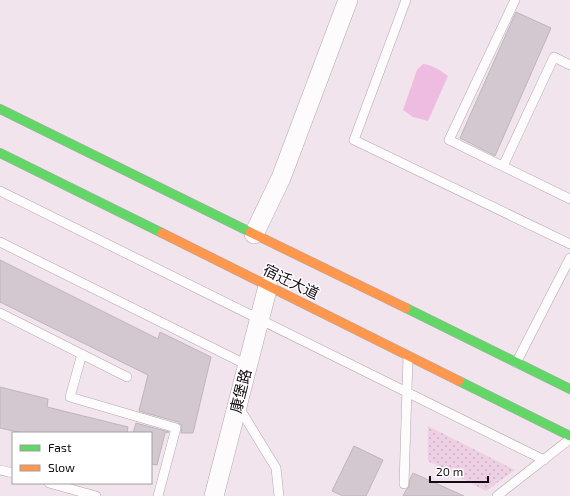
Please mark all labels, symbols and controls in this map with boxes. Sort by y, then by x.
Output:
street label: 宿迁大道 [261,260,322,302]
street label: 康堡路 [226,367,254,415]
legend [12,432,152,484]
text: Fast [48,440,72,454]
scale bar [430,458,488,484]
text: Slow [48,460,75,474]
text: 20 m [436,464,463,478]

